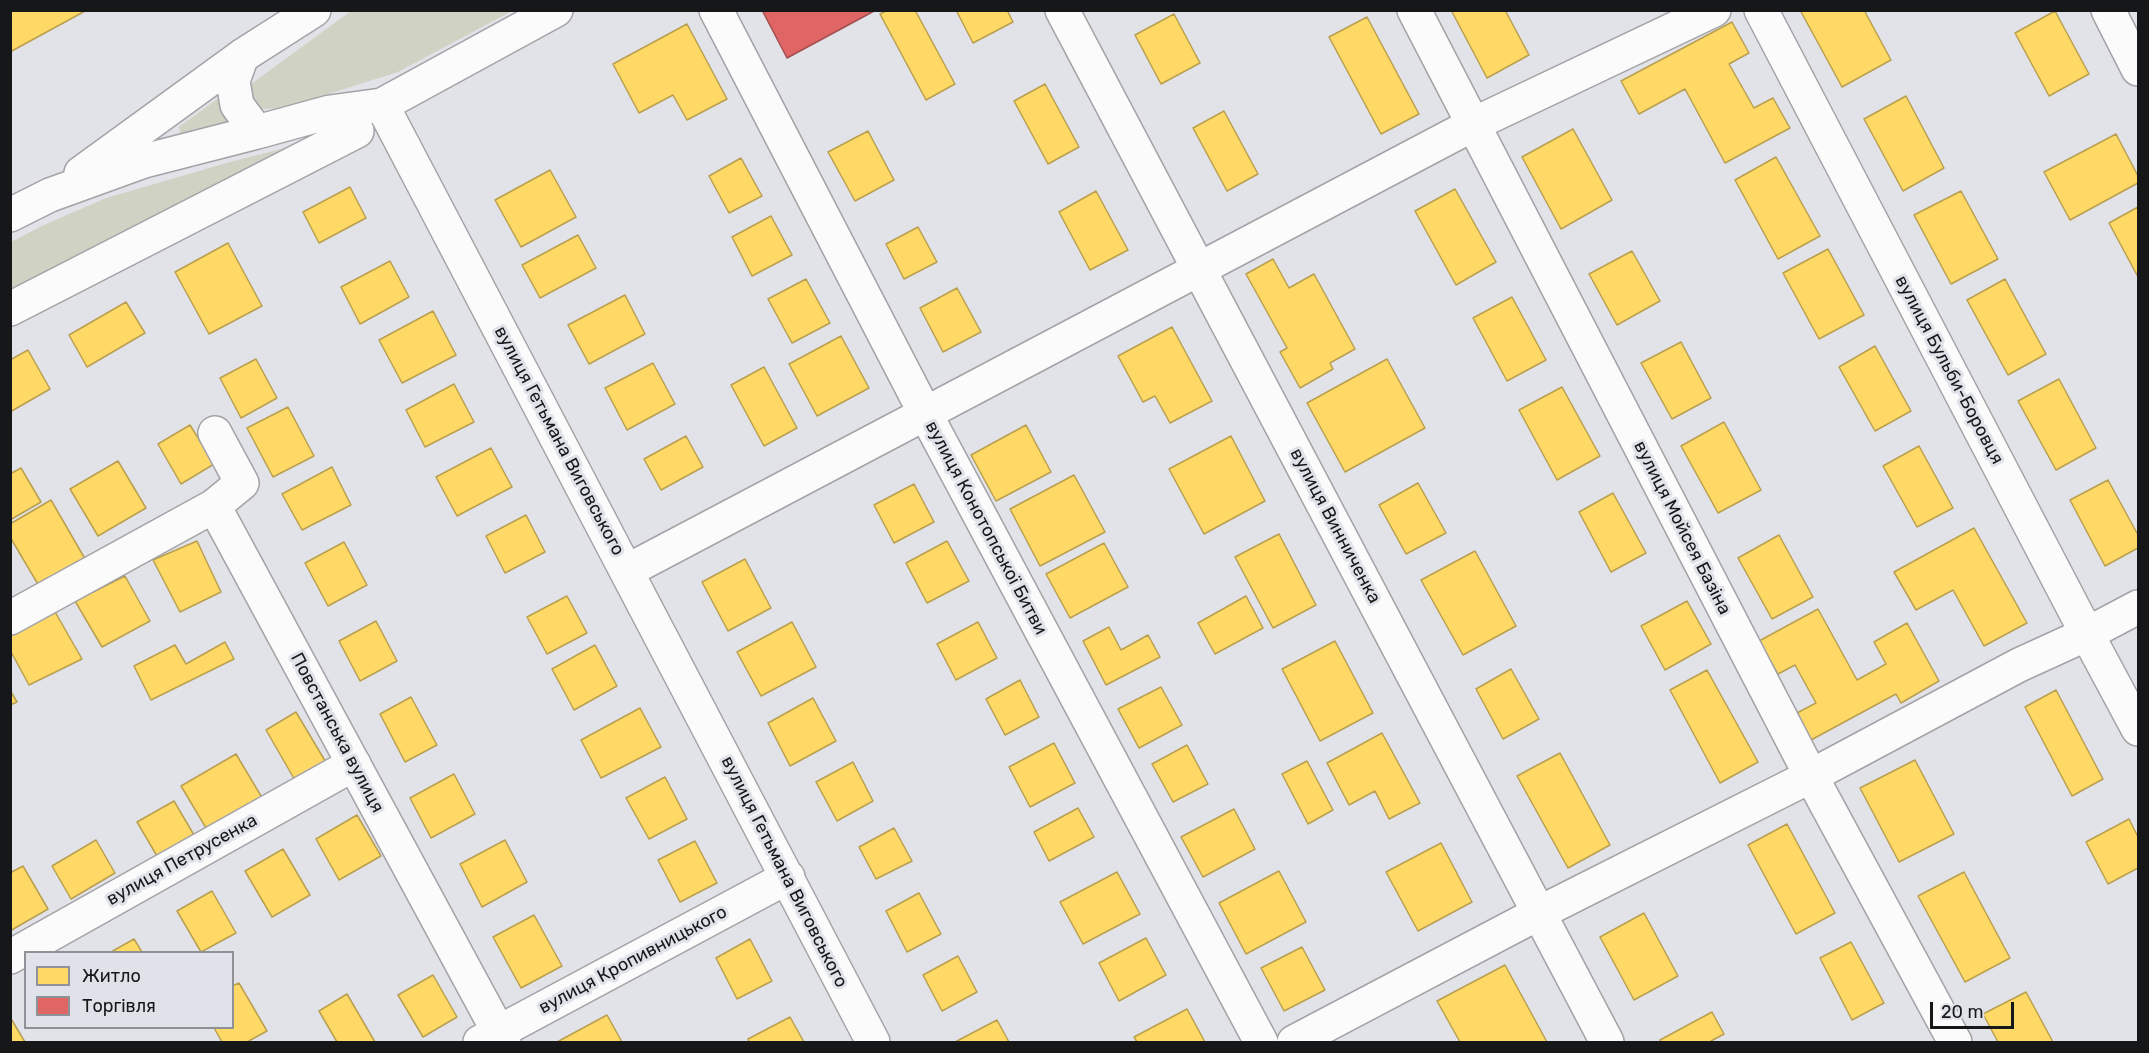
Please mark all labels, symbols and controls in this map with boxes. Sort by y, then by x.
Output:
street label: вулиця Бульби-Боровця [1890,272,2008,468]
street label: вулиця Гетьмана Виговського [489,323,629,559]
street label: вулиця Конотопської Битви [920,417,1052,639]
street label: вулиця Мойсея Базіна [1629,438,1735,618]
street label: вулиця Винниченка [1285,445,1385,607]
street label: Повстанська вулиця [286,649,388,817]
street label: вулиця Гетьмана Виговського [716,753,852,991]
street label: вулиця Петрусенка [103,810,261,910]
street label: вулиця Кропивницького [535,901,731,1019]
legend [24,951,234,1029]
text: Житло [82,965,141,987]
scale bar [1933,990,2017,1028]
text: Торгівля [82,995,156,1017]
text: 20 m [1941,1001,1983,1023]

